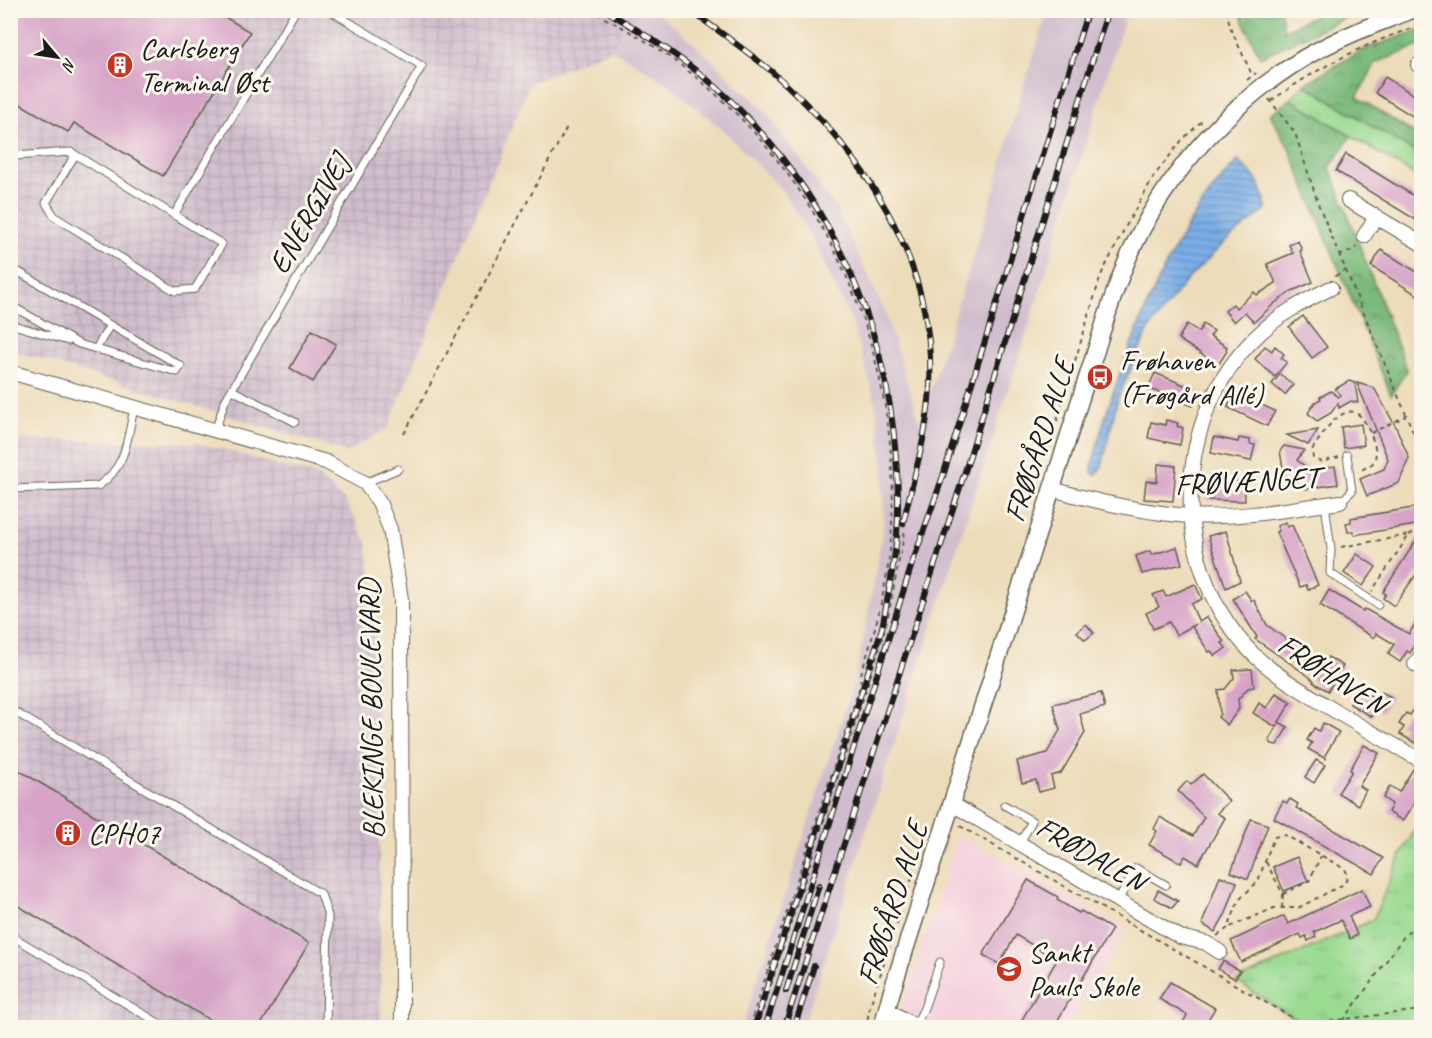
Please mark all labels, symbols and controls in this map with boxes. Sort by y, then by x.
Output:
north arrow [27,27,87,87]
place label: Carlsberg Terminal Øst [140,29,272,101]
building icon: Carlsberg Terminal Øst [105,50,135,80]
text: N [57,55,80,76]
street label: ENERGIVEJ [260,144,360,280]
place label: Frøhaven (Frøgård Allé) [1120,341,1265,413]
street label: FRØGÅRD ALLE [995,350,1084,526]
bus stop icon: Frøhaven (Frøgård Allé) [1085,362,1115,392]
street label: FRØVÆNGET [1174,458,1327,504]
street label: BLEKINGE BOULEVARD [350,576,392,839]
street label: FRØHAVEN [1271,625,1397,725]
street label: FRØDALEN [1030,808,1156,902]
street label: FRØGÅRD ALLE [848,813,937,989]
place label: CPH07 [88,814,161,852]
building icon: CPH07 [53,818,83,848]
place label: Sankt Pauls Skole [1028,933,1141,1005]
school or university icon: Sankt Pauls Skole [994,954,1024,984]

